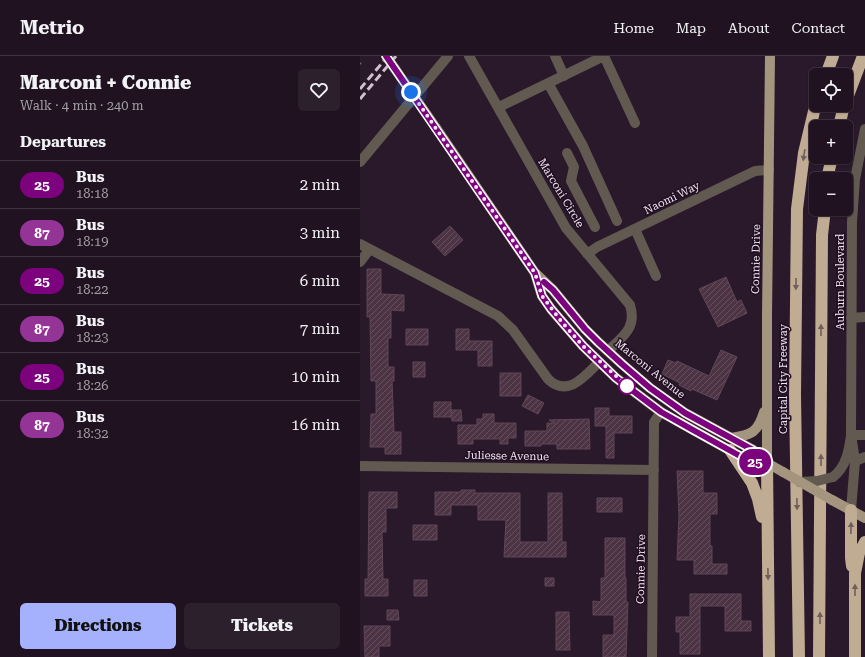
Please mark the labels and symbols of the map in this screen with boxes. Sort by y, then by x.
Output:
your location [401,82,421,102]
one-way arrow [801,149,807,161]
street label: Marconi Circle [535,156,587,230]
street label: Naomi Way [642,179,702,217]
street label: Connie Drive [749,224,763,294]
street label: Auburn Boulevard [834,234,847,330]
one-way arrow [793,278,800,290]
street label: Capital City Freeway [777,324,790,434]
one-way arrow [818,324,825,336]
street label: Marconi Avenue [612,337,688,401]
unlabelled marker [618,377,636,395]
street label: Juliesse Avenue [465,449,549,463]
line badge: 25 [737,449,773,475]
one-way arrow [818,453,824,466]
one-way arrow [794,498,800,511]
one-way arrow [848,521,854,534]
street label: Connie Drive [634,534,648,604]
one-way arrow [765,568,771,581]
one-way arrow [852,583,858,596]
one-way arrow [817,611,823,624]

